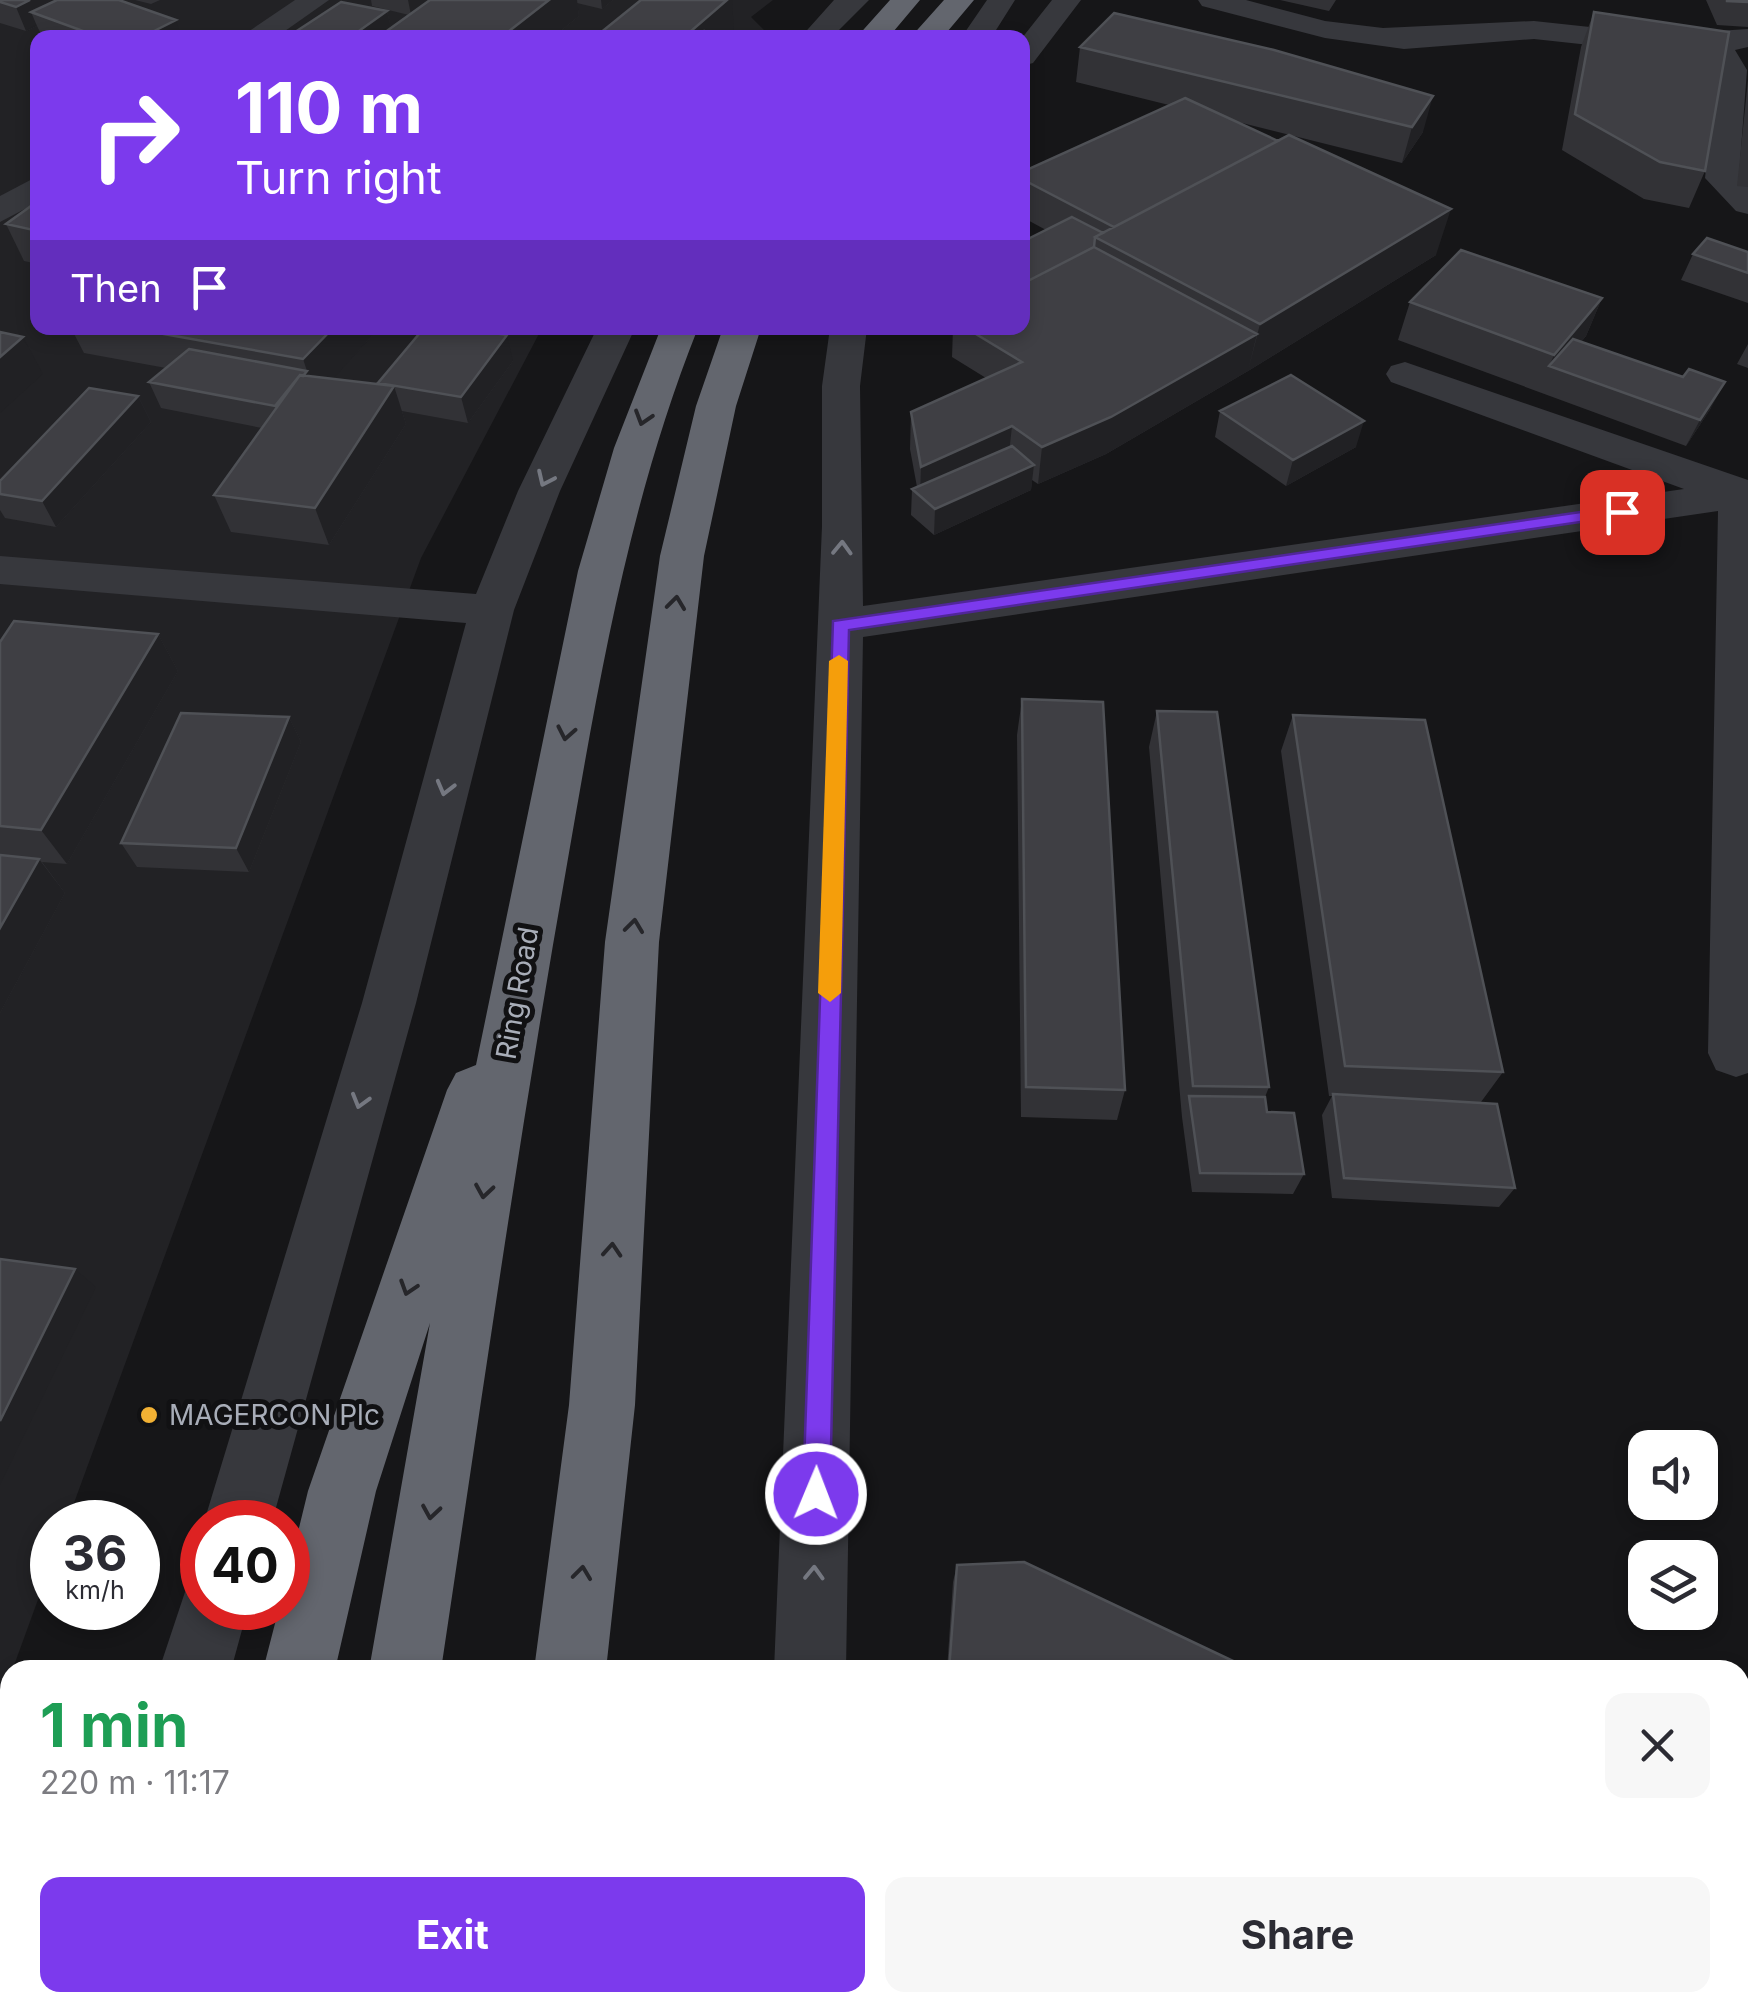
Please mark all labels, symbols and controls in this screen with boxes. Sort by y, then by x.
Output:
text: 110 m [235,65,423,150]
icon: right [70,70,200,200]
text: Turn right [235,150,442,205]
icon: arrive [182,260,237,315]
text: Then [70,265,162,311]
one-way arrow [634,409,654,426]
one-way arrow [537,469,557,487]
pin [1580,470,1665,555]
icon: arrive [1595,485,1650,540]
one-way arrow [832,540,853,555]
one-way arrow [665,595,686,611]
one-way arrow [556,725,577,741]
one-way arrow [436,779,457,796]
one-way arrow [623,917,644,933]
street label: Ring Road [489,924,545,1062]
one-way arrow [351,1092,372,1109]
one-way arrow [474,1183,495,1199]
one-way arrow [601,1241,622,1257]
one-way arrow [399,1279,420,1296]
place label: MAGERCON Plc [169,1398,380,1432]
marker: MAGERCON Plc [138,1404,160,1426]
map controls [1628,1430,1718,1630]
button: sound [1628,1430,1718,1520]
position arrow [764,1442,868,1546]
speed limit sign: 40 [180,1500,310,1630]
one-way arrow [421,1503,442,1520]
text: 36 [63,1523,127,1583]
button: layers [1628,1540,1718,1630]
one-way arrow [804,1564,825,1580]
one-way arrow [570,1565,591,1582]
text: km/h [65,1575,125,1605]
text: 1 min [40,1689,188,1761]
button: close [1605,1693,1710,1798]
text: 220 m · 11:17 [40,1763,230,1802]
button: Exit [40,1877,865,1992]
button: Share [885,1877,1710,1992]

